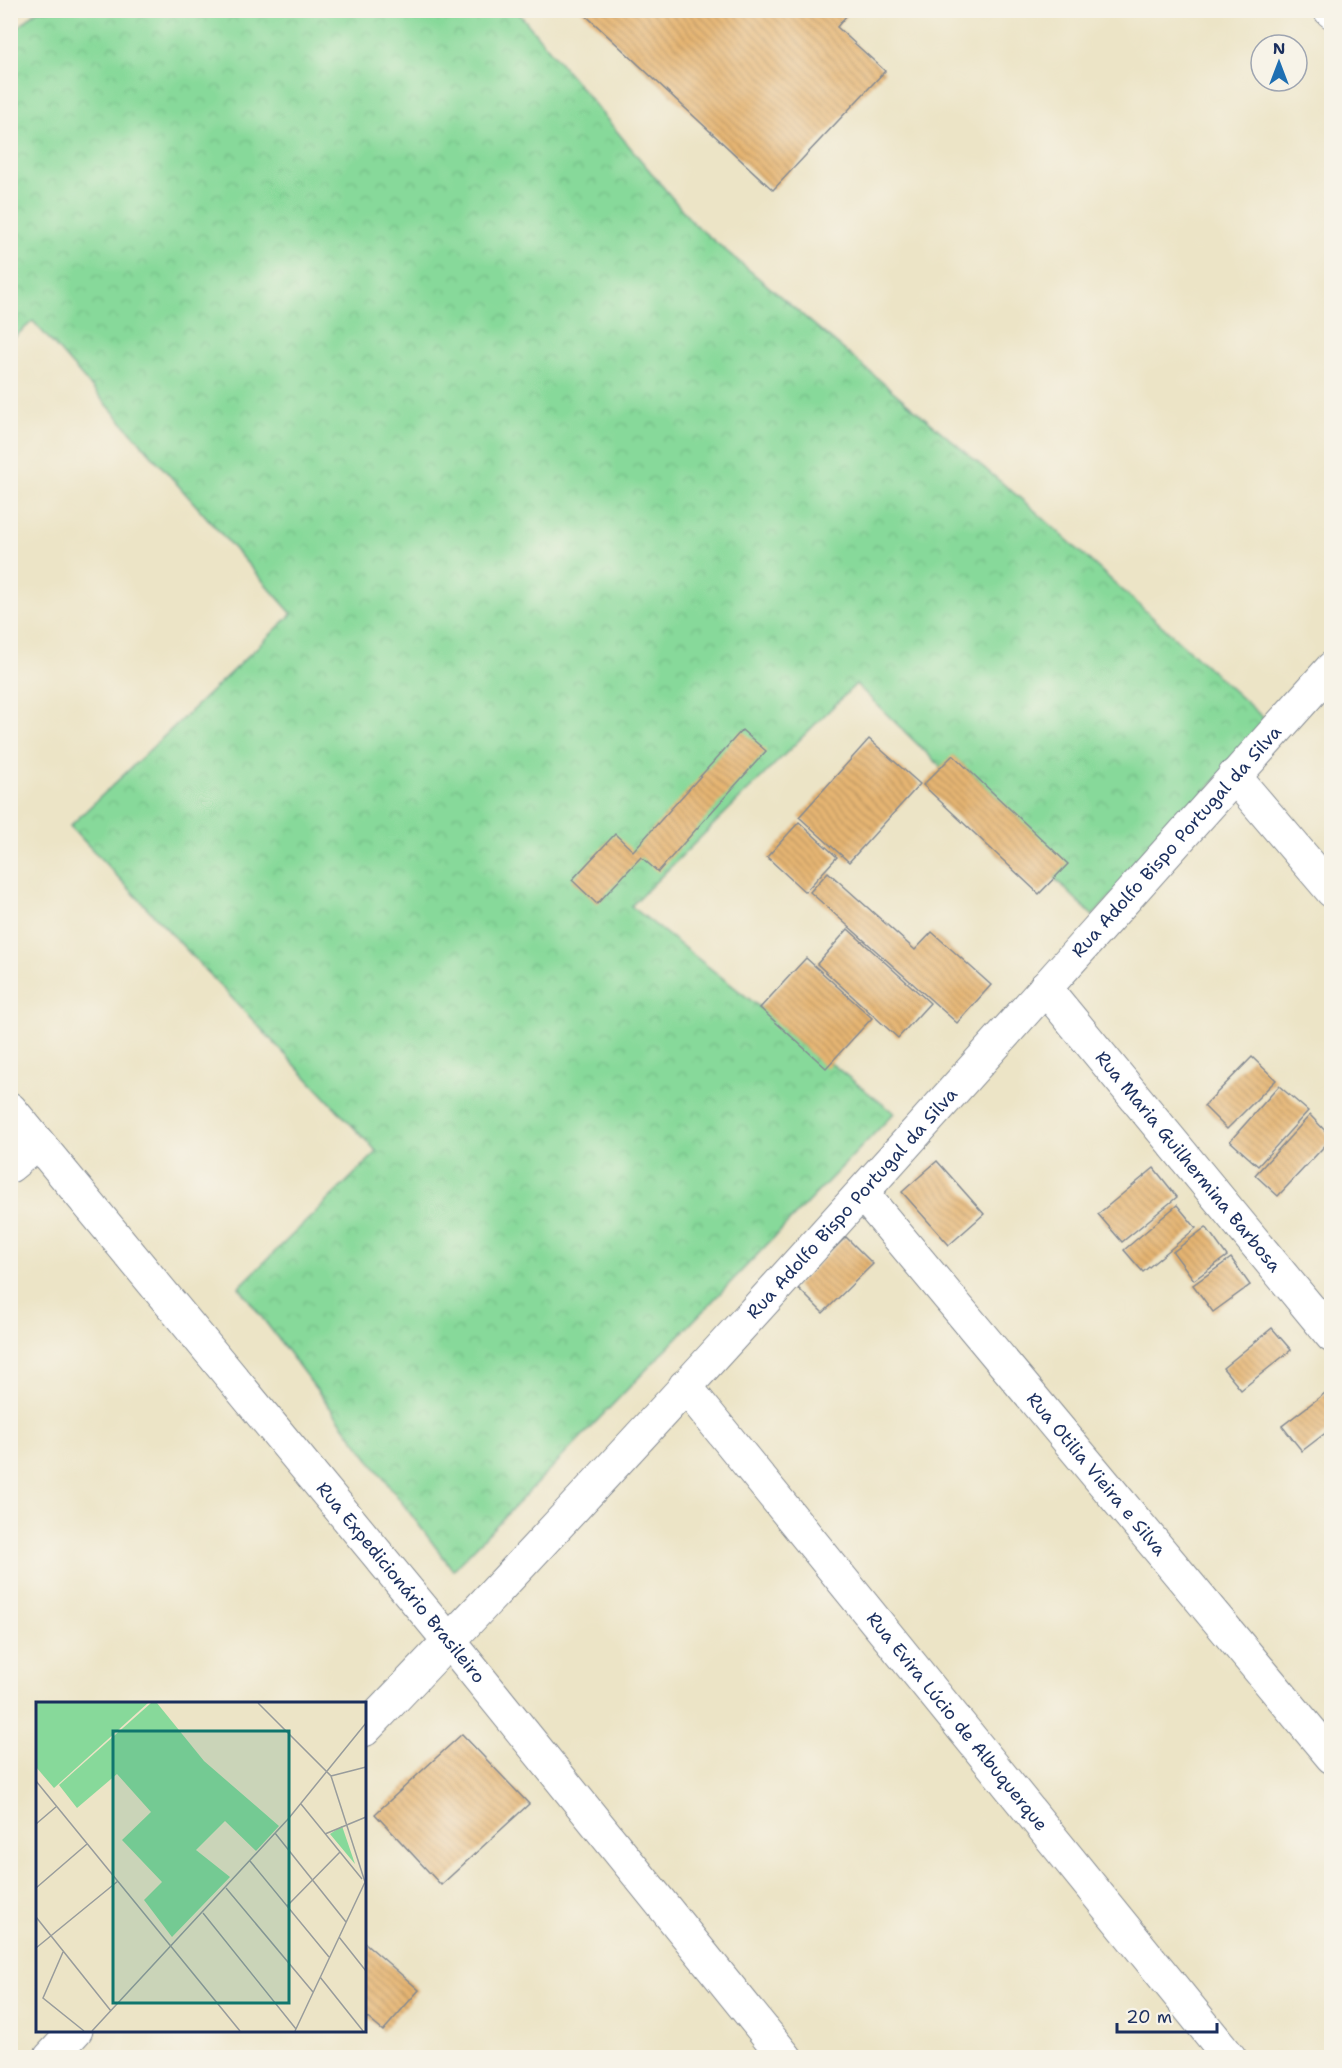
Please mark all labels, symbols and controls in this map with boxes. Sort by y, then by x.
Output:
north arrow [1249,33,1309,93]
text: N [1273,38,1285,59]
street label: Rua Adolfo Bispo Portugal da Silva [1066,720,1287,963]
street label: Rua Maria Guilhermina Barbosa [1090,1046,1286,1277]
street label: Rua Adolfo Bispo Portugal da Silva [741,1083,963,1324]
street label: Rua Otilia Vieira e Silva [1021,1387,1171,1561]
street label: Rua Expedicionário Brasileiro [311,1477,491,1688]
street label: Rua Evira Lúcio de Albuquerque [861,1607,1053,1836]
inset map [36,1702,366,2032]
scale bar [1117,1996,1218,2034]
text: 20 m [1126,2005,1172,2029]

